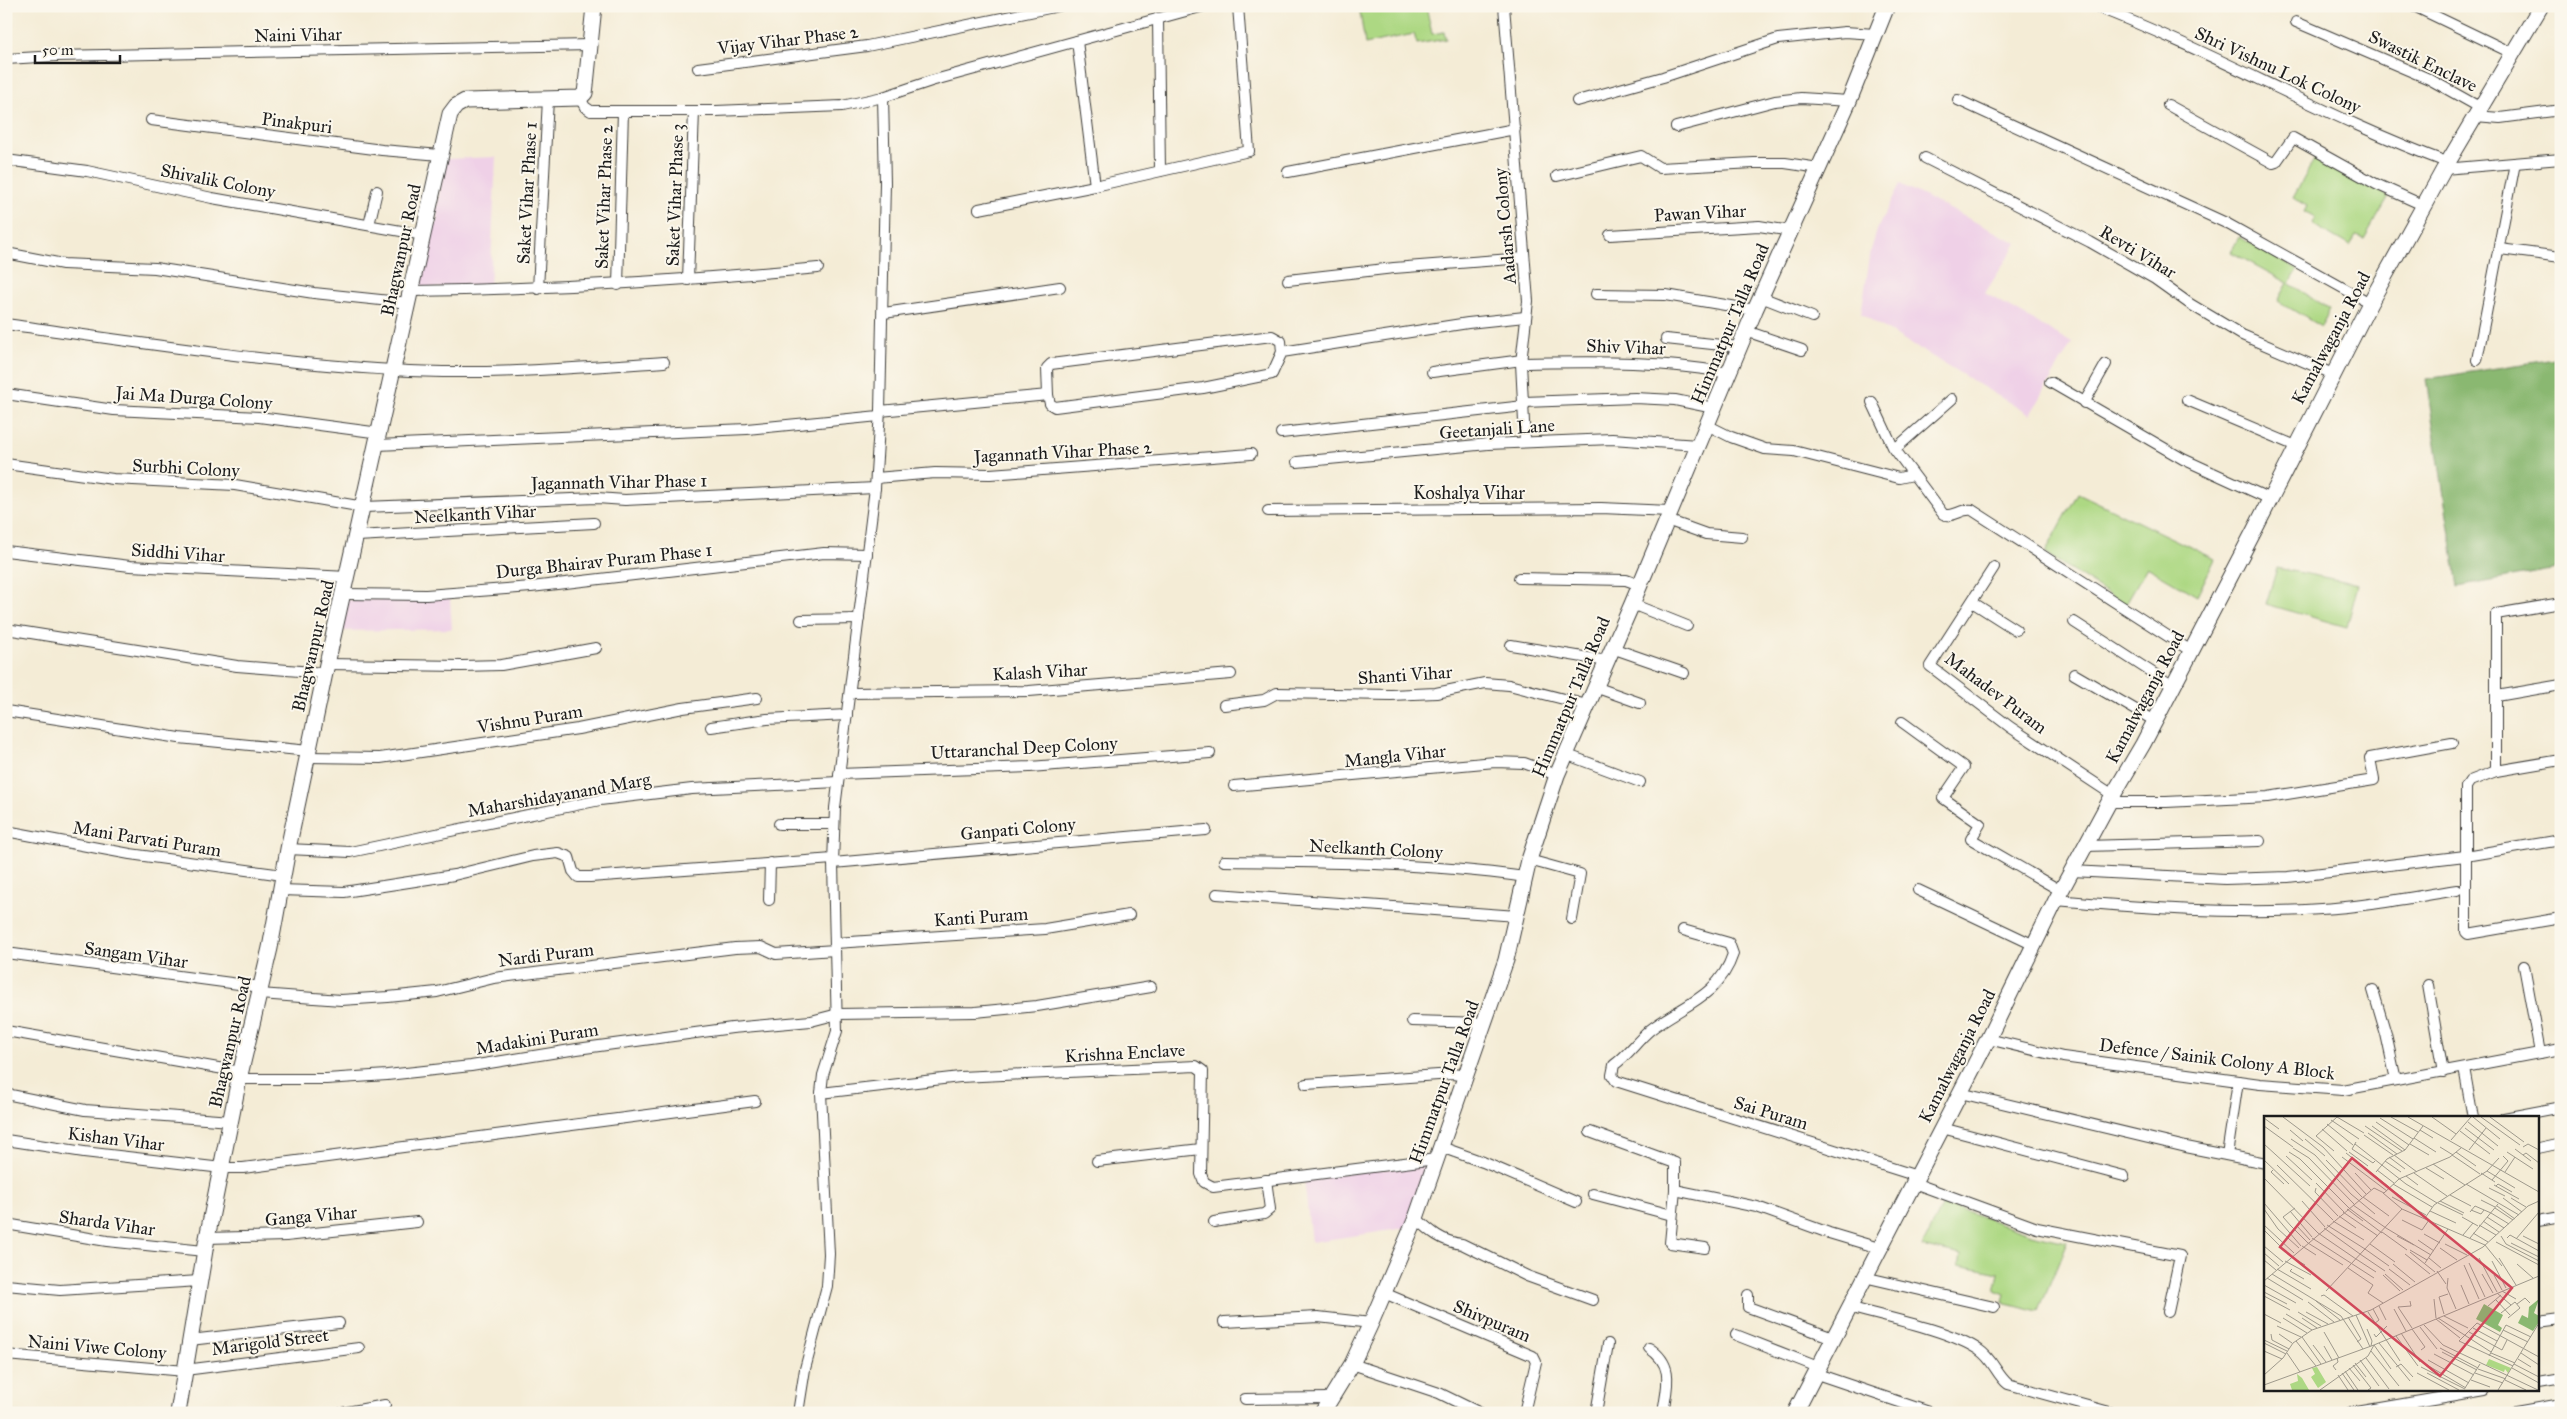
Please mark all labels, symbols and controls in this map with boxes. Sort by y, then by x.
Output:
street label: Vijay Vihar Phase 2 [715,20,860,60]
street label: Shri Vishnu Lok Colony [2191,22,2365,118]
street label: Naini Vihar [254,23,342,47]
street label: Swastik Enclave [2365,25,2481,97]
scale bar [35,32,120,64]
text: 50 m [42,41,74,59]
street label: Pinakpuri [260,108,334,138]
street label: Saket Vihar Phase 1 [512,121,542,265]
street label: Saket Vihar Phase 3 [662,123,688,267]
street label: Saket Vihar Phase 2 [590,124,618,270]
street label: Shivalik Colony [159,159,278,203]
street label: Aadarsh Colony [1489,166,1521,286]
street label: Bhagwanpur Road [376,182,427,318]
street label: Pawan Vihar [1653,200,1747,226]
street label: Revti Vihar [2096,221,2181,284]
street label: Himmatpur Talla Road [1686,240,1774,408]
street label: Kamalwaganja Road [2287,268,2376,409]
street label: Shiv Vihar [1586,335,1666,359]
street label: Jai Ma Durga Colony [113,381,274,415]
street label: Geetanjali Lane [1439,414,1555,444]
street label: Jagannath Vihar Phase 2 [971,436,1153,469]
street label: Surbhi Colony [132,454,241,482]
street label: Jagannath Vihar Phase 1 [529,469,707,496]
street label: Koshalya Vihar [1413,482,1525,504]
street label: Neelkanth Vihar [413,500,537,528]
street label: Siddhi Vihar [130,539,226,567]
street label: Durga Bhairav Puram Phase 1 [495,539,714,584]
street label: Bhagwanpur Road [287,578,340,714]
street label: Himmatpur Talla Road [1527,613,1615,781]
street label: Kamalwaganja Road [2101,627,2190,768]
street label: Mahadev Puram [1941,647,2051,739]
street label: Kalash Vihar [992,659,1088,685]
street label: Shanti Vihar [1357,661,1453,689]
street label: Vishnu Puram [475,700,584,738]
street label: Uttaranchal Deep Colony [930,732,1119,764]
street label: Mangla Vihar [1343,740,1447,773]
street label: Maharshidayanand Marg [466,768,653,823]
street label: Ganpati Colony [959,813,1077,845]
street label: Mani Parvati Puram [71,816,223,862]
street label: Neelkanth Colony [1309,835,1444,864]
street label: Kanti Puram [933,903,1029,931]
street label: Sangam Vihar [83,937,190,974]
street label: Nardi Puram [497,938,595,972]
street label: Bhagwanpur Road [204,974,257,1110]
street label: Kamalwaganja Road [1914,985,2001,1127]
street label: Himmatpur Talla Road [1404,997,1484,1167]
street label: Madakini Puram [474,1018,600,1060]
street label: Defence / Sainik Colony A Block [2098,1034,2337,1084]
street label: Krishna Enclave [1064,1039,1186,1067]
street label: Sai Puram [1731,1091,1811,1135]
inset map [2264,1116,2540,1392]
street label: Kishan Vihar [66,1122,166,1156]
street label: Ganga Vihar [264,1201,358,1232]
street label: Sharda Vihar [57,1205,157,1241]
street label: Shivpuram [1450,1295,1534,1347]
street label: Marigold Street [210,1324,331,1361]
street label: Naini Viwe Colony [27,1330,168,1364]

